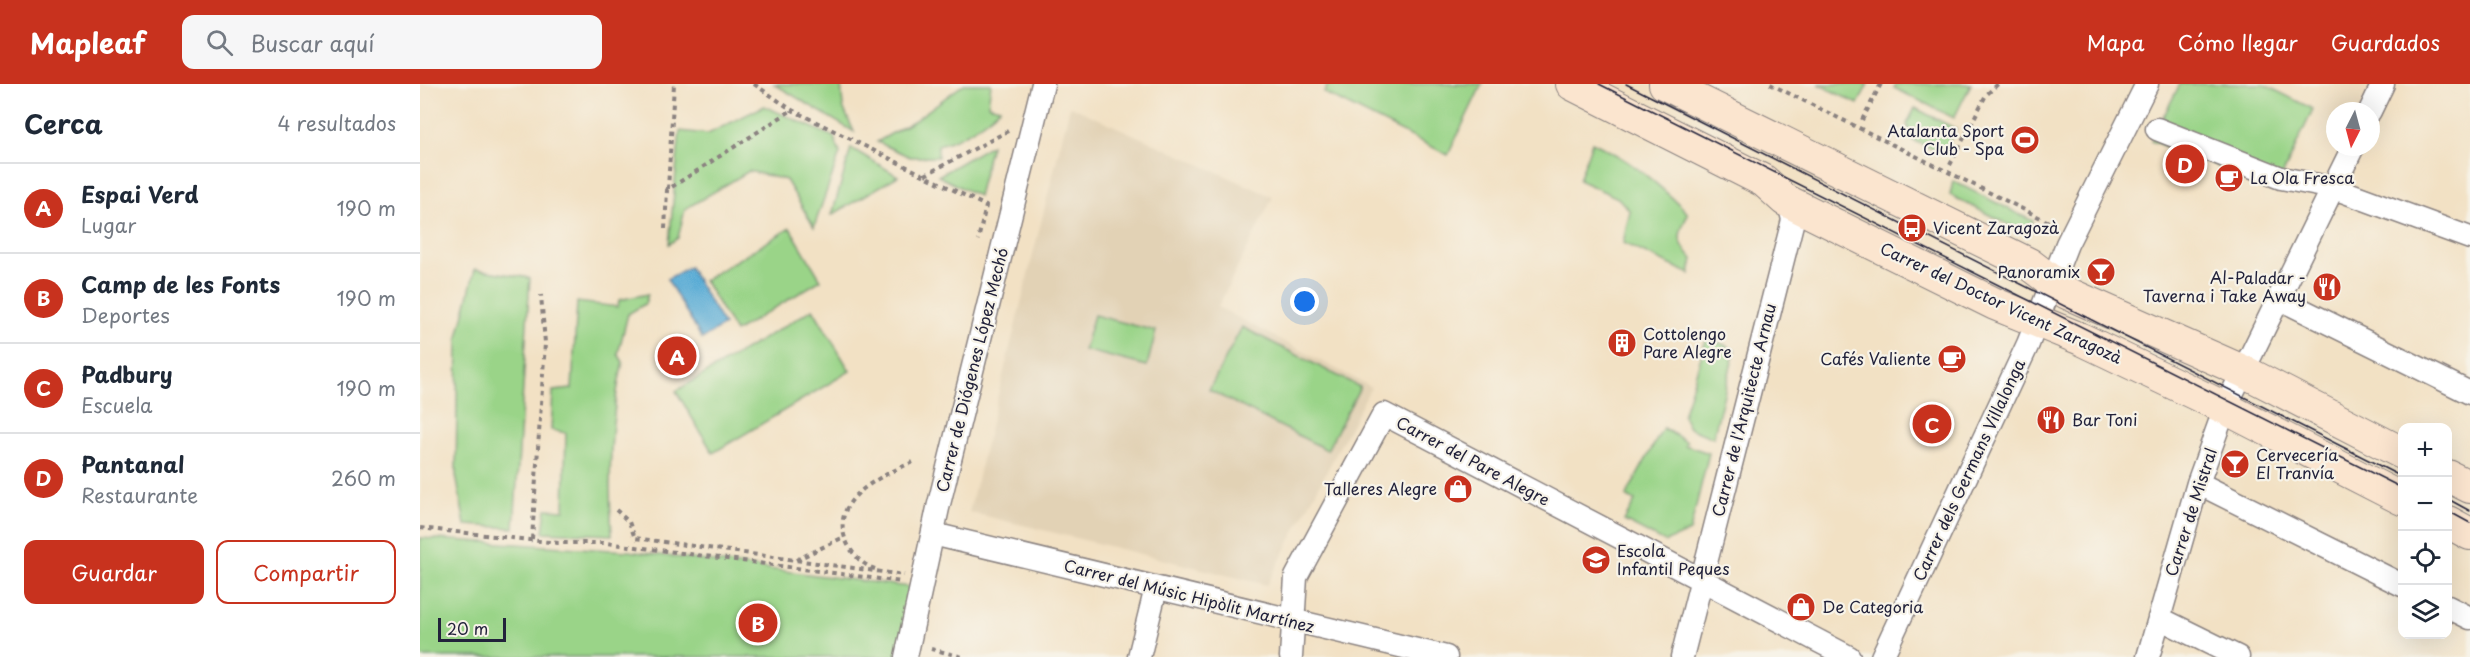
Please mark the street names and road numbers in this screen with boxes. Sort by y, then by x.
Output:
street label: Carrer del Doctor Vicent Zaragozà [1877,235,2126,369]
street label: Carrer de Diógenes López Mechó [929,245,1013,495]
street label: Carrer de l'Arquitecte Arnau [1705,301,1781,519]
street label: Carrer dels Germans Villalonga [1909,356,2029,584]
street label: Carrer del Pare Alegre [1392,409,1555,511]
street label: Carrer de Mistral [2158,444,2222,579]
street label: Carrer del Músic Hipòlit Martínez [1061,552,1317,638]

